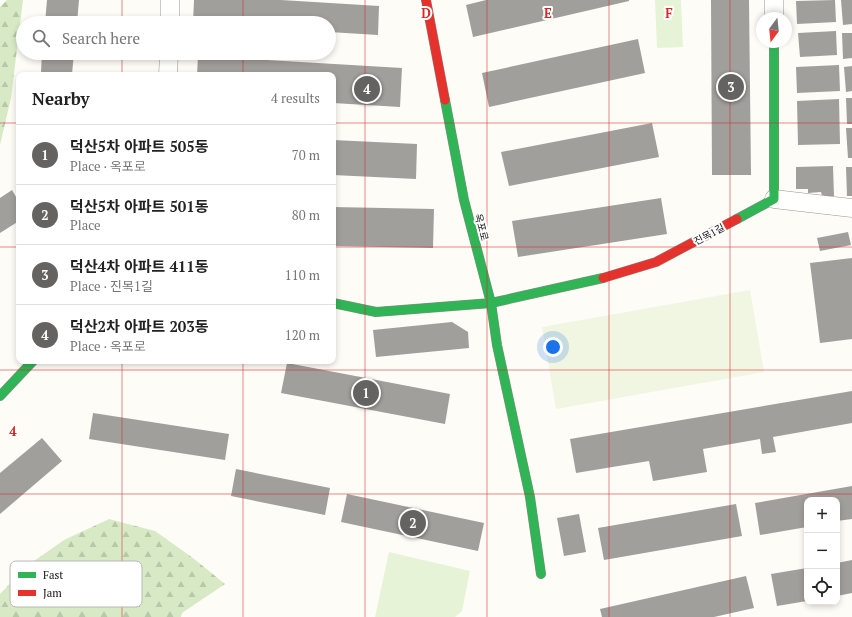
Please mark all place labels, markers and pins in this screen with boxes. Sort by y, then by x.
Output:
pin: 3 [718,72,744,102]
pin: 4 [354,74,380,104]
pin: 1 [353,378,379,408]
pin: 2 [400,508,426,538]

